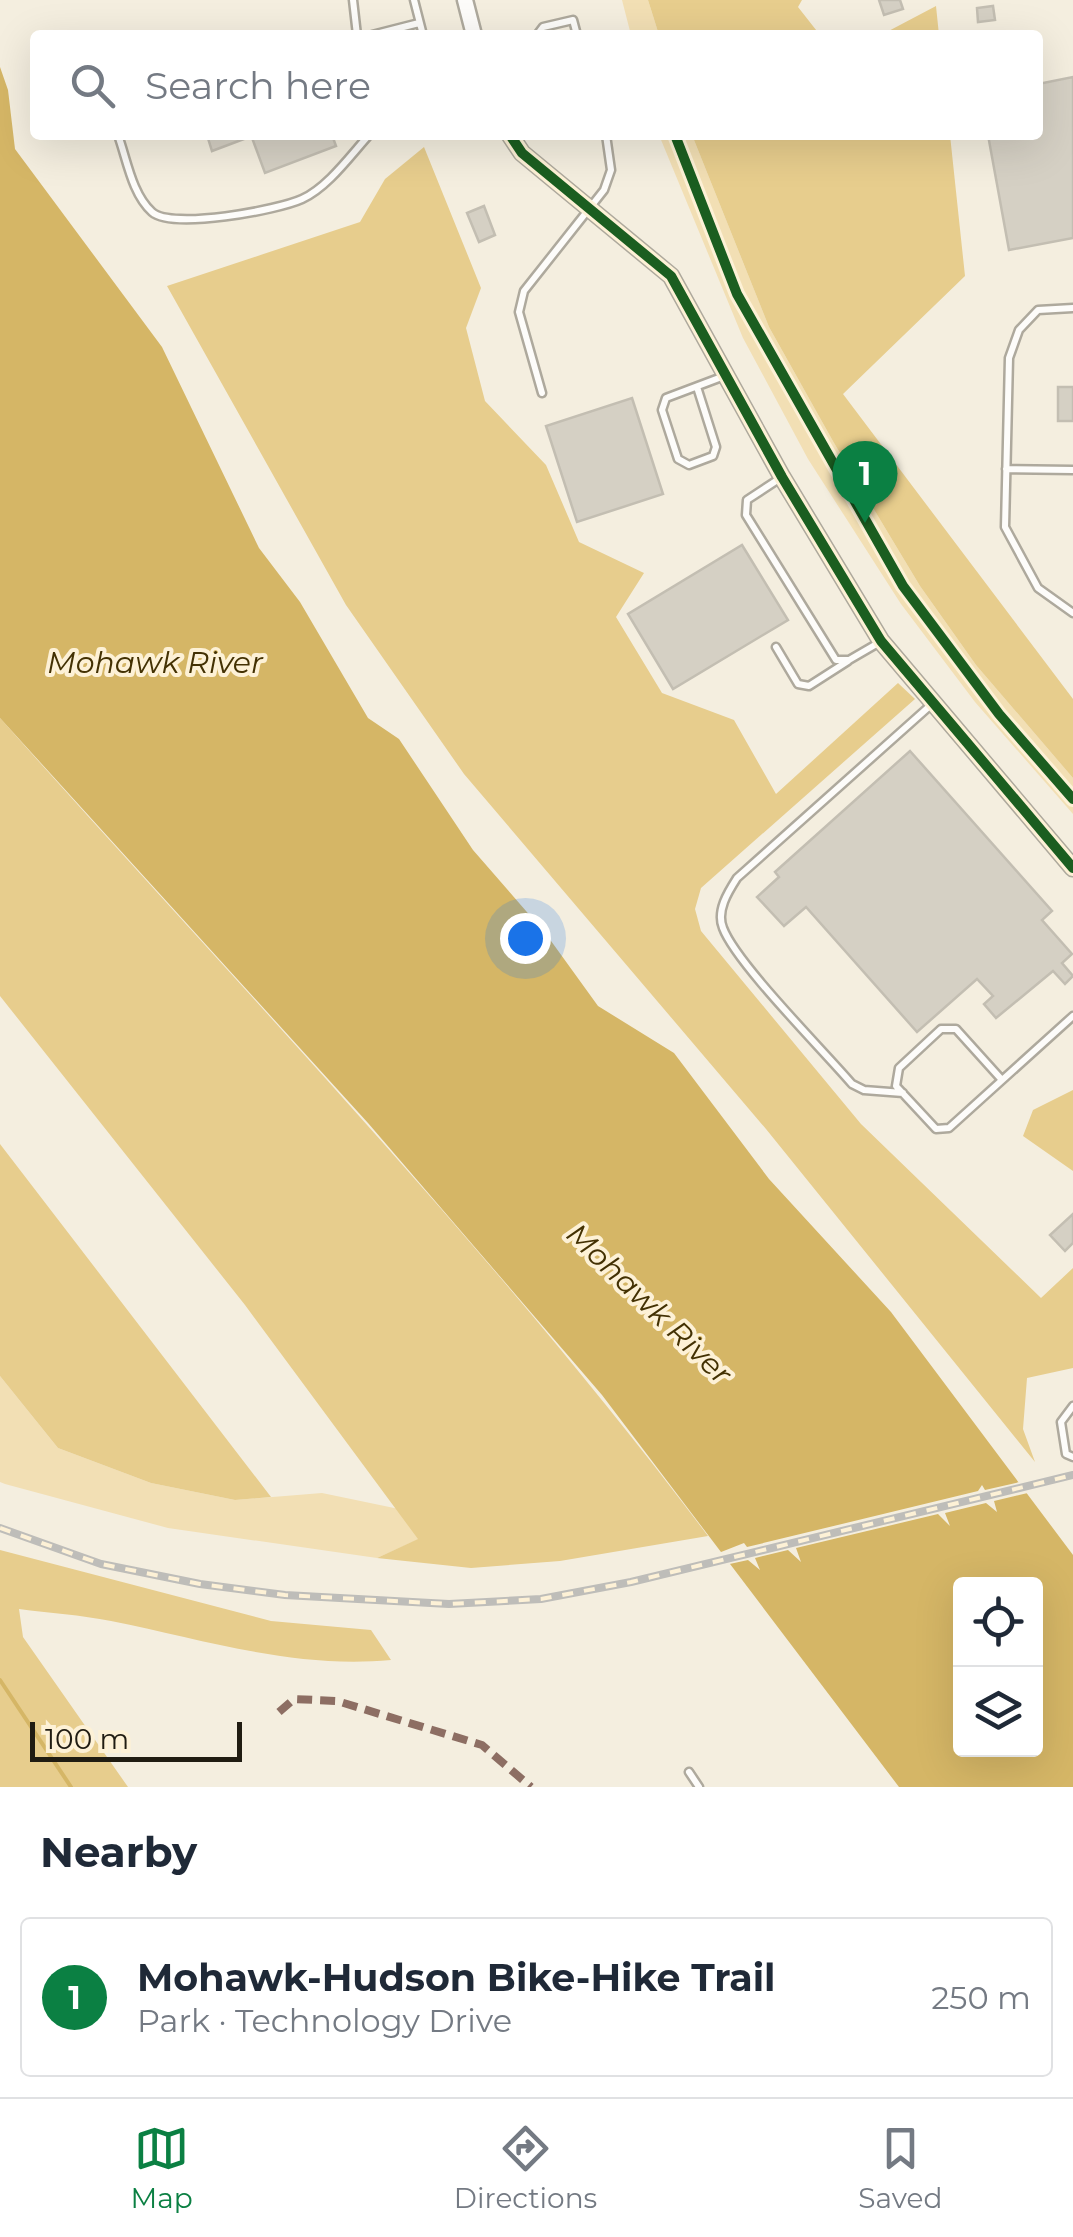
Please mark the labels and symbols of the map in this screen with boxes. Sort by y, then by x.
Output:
pin: 1 [832,440,898,523]
water label: Mohawk River [47,644,264,681]
your location [500,913,551,964]
water label: Mohawk River [559,1215,741,1393]
scale bar [30,1717,242,1762]

